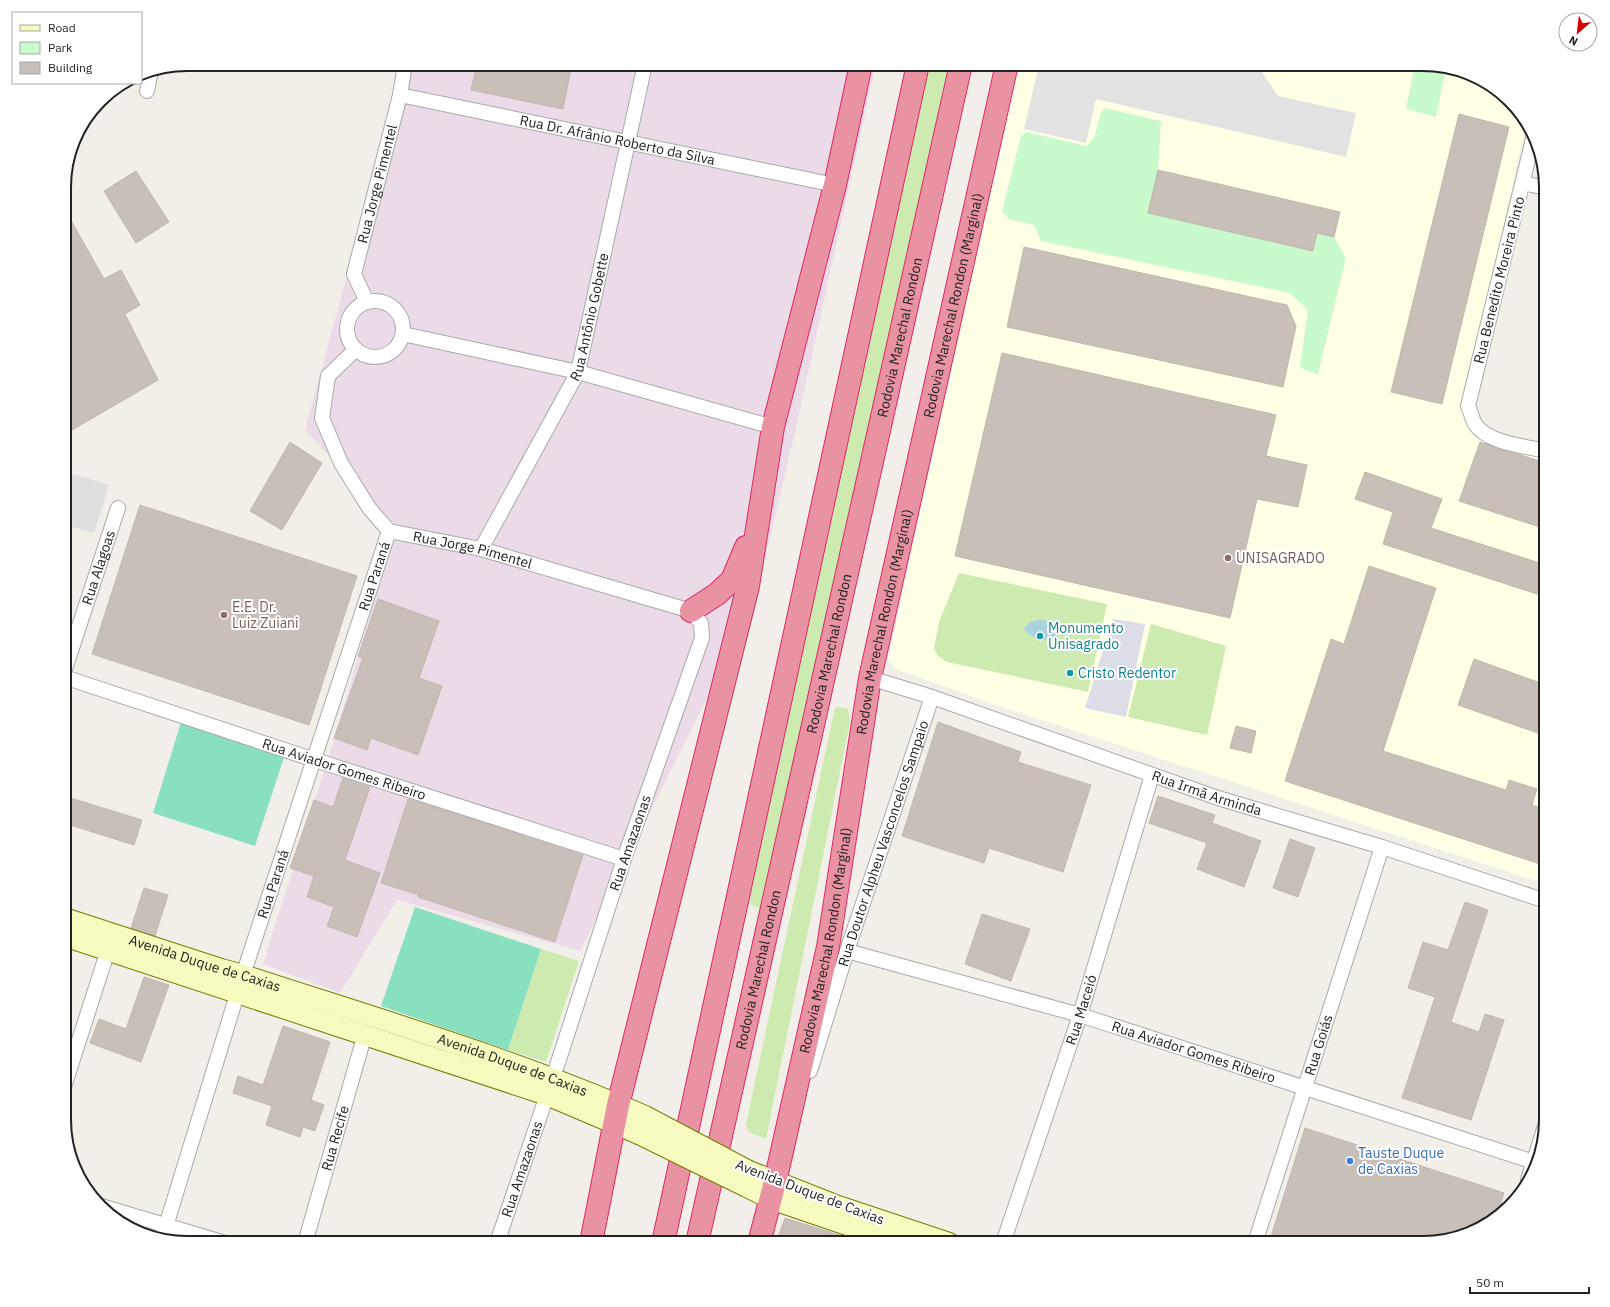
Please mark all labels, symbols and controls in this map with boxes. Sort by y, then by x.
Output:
legend [12,12,142,84]
north arrow [1558,12,1598,52]
text: Road [48,20,76,35]
text: N [1566,33,1580,49]
text: Park [48,40,73,55]
text: Building [48,60,93,75]
street label: Rua Dr. Afrânio Roberto da Silva [518,111,717,169]
street label: Rua Jorge Pimentel [353,122,401,245]
street label: Rodovia Marechal Rondon (Marginal) [919,191,987,420]
street label: Rua Benedito Moreira Pinto [1469,194,1529,366]
street label: Rua Antônio Gobette [566,251,613,384]
street label: Rodovia Marechal Rondon [873,256,926,419]
street label: Rodovia Marechal Rondon (Marginal) [852,507,916,736]
street label: Rua Jorge Pimentel [412,527,535,573]
street label: Rua Alagoas [78,528,119,607]
street label: Rua Paraná [354,539,394,613]
place label: UNISAGRADO [1236,549,1325,567]
marker: UNISAGRADO [1223,553,1233,563]
street label: Rodovia Marechal Rondon [802,572,856,735]
place label: E.E. Dr. Luiz Zuiani [232,598,299,632]
marker: E.E. Dr. Luiz Zuiani [219,610,229,620]
place label: Monumento Unisagrado [1048,619,1124,653]
marker: Monumento Unisagrado [1035,631,1045,641]
place label: Cristo Redentor [1078,664,1176,682]
marker: Cristo Redentor [1065,668,1075,678]
street label: Rua Doutor Alpheu Vasconcelos Sampaio [834,718,933,969]
street label: Rua Aviador Gomes Ribeiro [260,734,429,804]
street label: Rua Irmã Arminda [1149,766,1264,820]
street label: Rua Amazaonas [605,792,655,893]
street label: Rodovia Marechal Rondon (Marginal) [795,826,856,1055]
street label: Rua Paraná [253,847,293,921]
street label: Rodovia Marechal Rondon [732,888,785,1051]
street label: Avenida Duque de Caxias [127,931,283,996]
street label: Rua Maceió [1062,972,1101,1047]
street label: Rua Goiás [1300,1012,1337,1078]
street label: Rua Aviador Gomes Ribeiro [1109,1017,1278,1087]
street label: Avenida Duque de Caxias [435,1029,590,1100]
street label: Rua Recife [317,1103,353,1173]
street label: Rua Amazaonas [497,1118,547,1220]
place label: Tauste Duque de Caxias [1358,1144,1444,1178]
street label: Avenida Duque de Caxias [733,1155,887,1229]
marker: Tauste Duque de Caxias [1345,1156,1355,1166]
scale bar [1470,1269,1589,1295]
text: 50 m [1476,1275,1504,1290]

